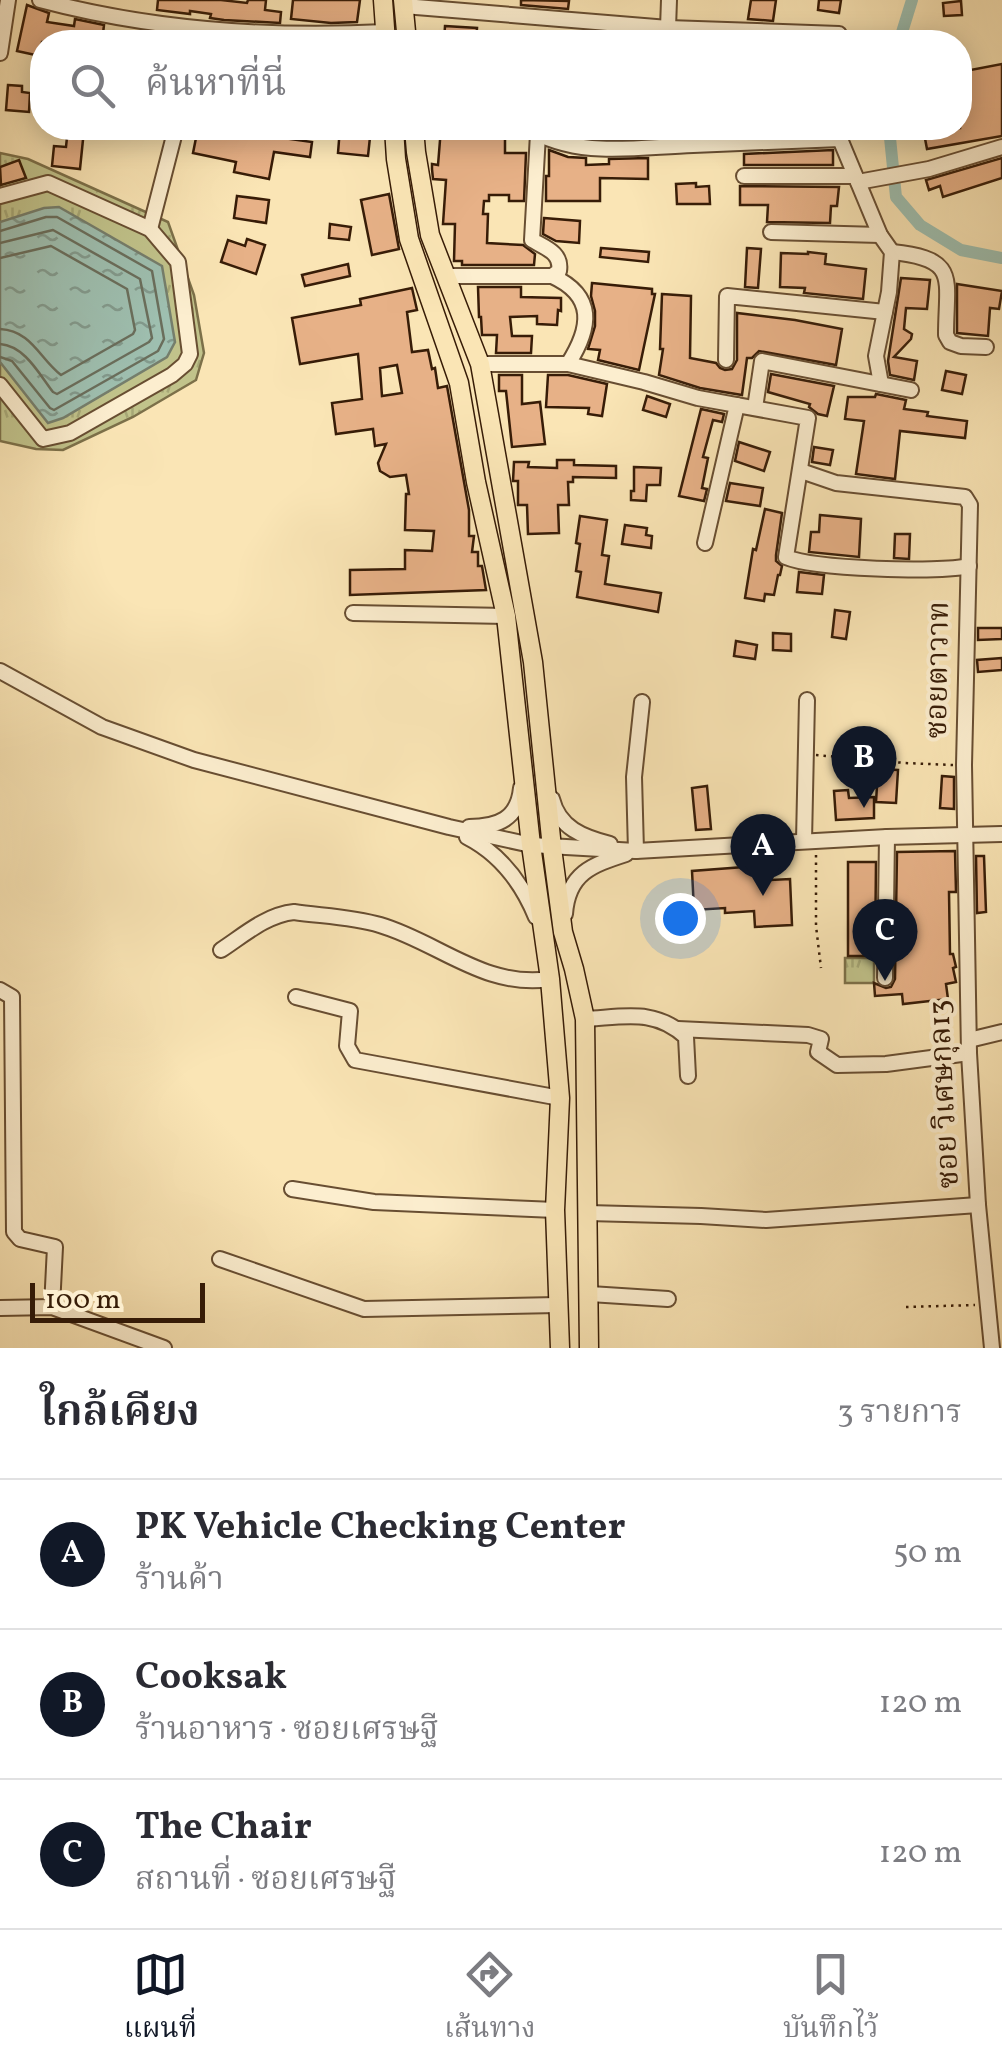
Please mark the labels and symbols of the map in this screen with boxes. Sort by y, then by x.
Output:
street label: ซอยตาวาท [917,601,961,739]
pin: B [832,726,896,808]
pin: A [730,814,796,896]
your location [655,893,706,944]
pin: C [852,898,918,981]
street label: ซอย วิเศษกุล13 [919,999,971,1189]
scale bar [30,1278,205,1322]

